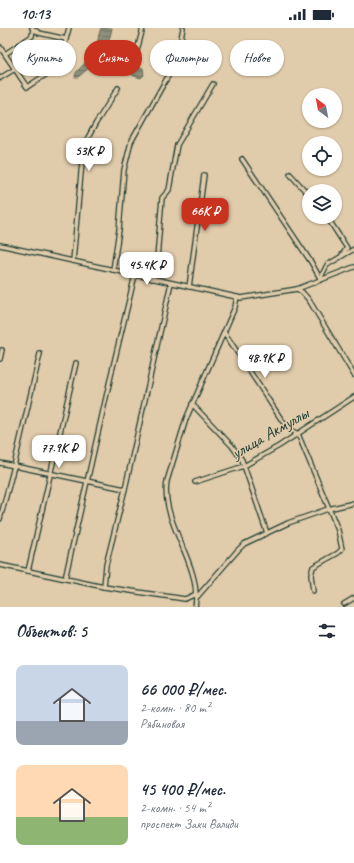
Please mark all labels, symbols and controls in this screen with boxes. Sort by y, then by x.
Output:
text: 10:13 [20,5,50,24]
chip: Купить [12,40,76,76]
chip: Снять [84,40,142,76]
chip: Фильтры [150,40,222,76]
chip: Новое [230,40,284,76]
north arrow [302,88,342,128]
map controls [302,88,342,224]
button: locate [302,136,342,176]
pin: 53K ₽ [61,138,117,172]
text: 53K ₽ [75,143,103,159]
button: layers [302,184,342,224]
pin: 66K ₽ [177,198,233,232]
text: 66K ₽ [191,203,219,219]
pin: 45.4K ₽ [110,252,184,286]
text: 45.4K ₽ [129,257,165,273]
pin: 48.9K ₽ [228,345,302,379]
text: 48.9K ₽ [247,350,283,366]
street label: улица Акмуллы [227,402,314,464]
pin: 77.9K ₽ [22,435,96,469]
text: 77.9K ₽ [41,440,77,456]
icon: filters [316,620,338,642]
text: Объектов: 5 [16,621,87,642]
text: 66 000 ₽/мес. [140,679,226,700]
icon: home [48,681,96,729]
text: 2-комн. · 80 m² [140,700,210,716]
text: Рябиновая [140,716,184,732]
text: 45 400 ₽/мес. [140,779,225,800]
icon: home [48,781,96,829]
text: 2-комн. · 54 m² [140,800,210,816]
text: проспект Заки Валиди [140,816,238,832]

